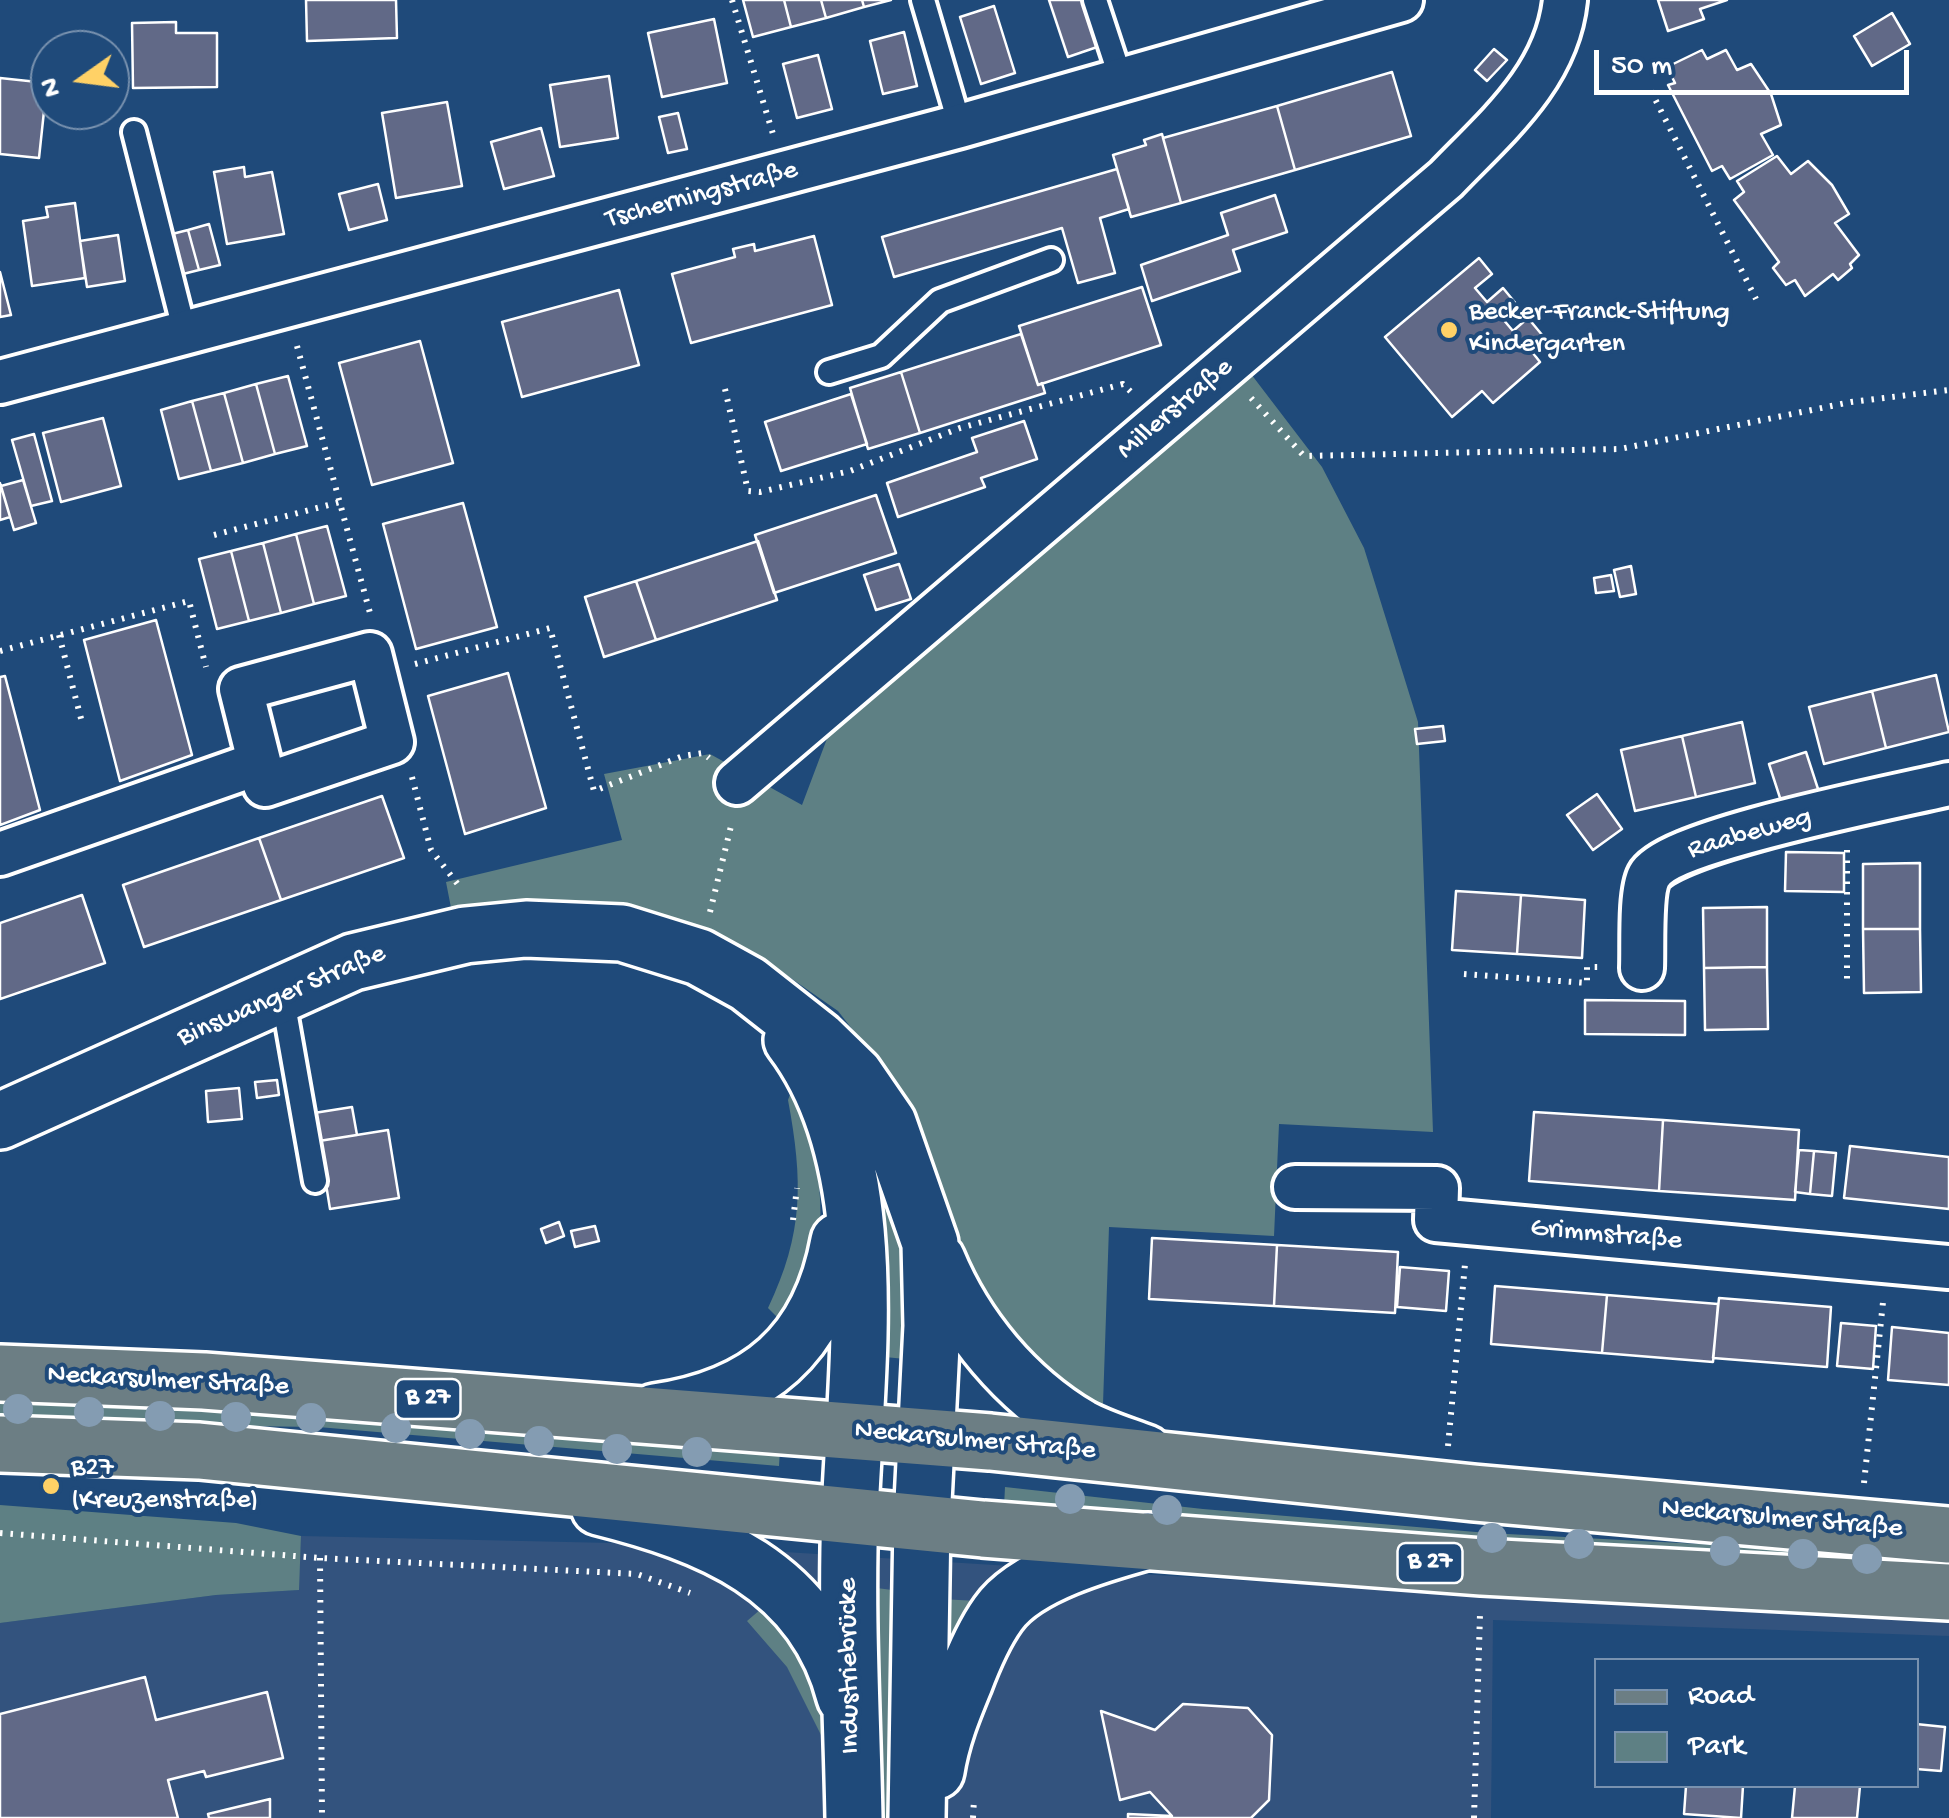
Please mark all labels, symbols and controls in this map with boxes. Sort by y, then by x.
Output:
north arrow [30,30,130,130]
scale bar [1599,30,1914,92]
text: 50 m [1611,50,1672,85]
text: N [34,74,71,100]
street label: Tscherningstraße [602,154,802,238]
place label: Becker-Franck-Stiftung Kindergarten [1469,297,1730,363]
marker: Becker-Franck-Stiftung Kindergarten [1438,319,1460,341]
street label: Millerstraße [1111,352,1241,468]
street label: Raabeweg [1684,801,1816,869]
street label: Binswanger Straße [173,938,391,1056]
street label: Grimmstraße [1529,1213,1683,1259]
street label: Neckarsulmer Straße [46,1359,290,1405]
road number: B 27 [396,1379,460,1419]
street label: Neckarsulmer Straße [853,1415,1097,1469]
place label: B27 (Kreuzenstraße) [71,1453,259,1519]
marker: B27 (Kreuzenstraße) [40,1475,62,1497]
street label: Neckarsulmer Straße [1660,1493,1904,1547]
road number: B 27 [1398,1543,1462,1583]
street label: Industriebrücke [833,1578,869,1754]
legend [1594,1658,1919,1788]
text: Road [1688,1680,1754,1715]
text: Park [1688,1730,1745,1765]

